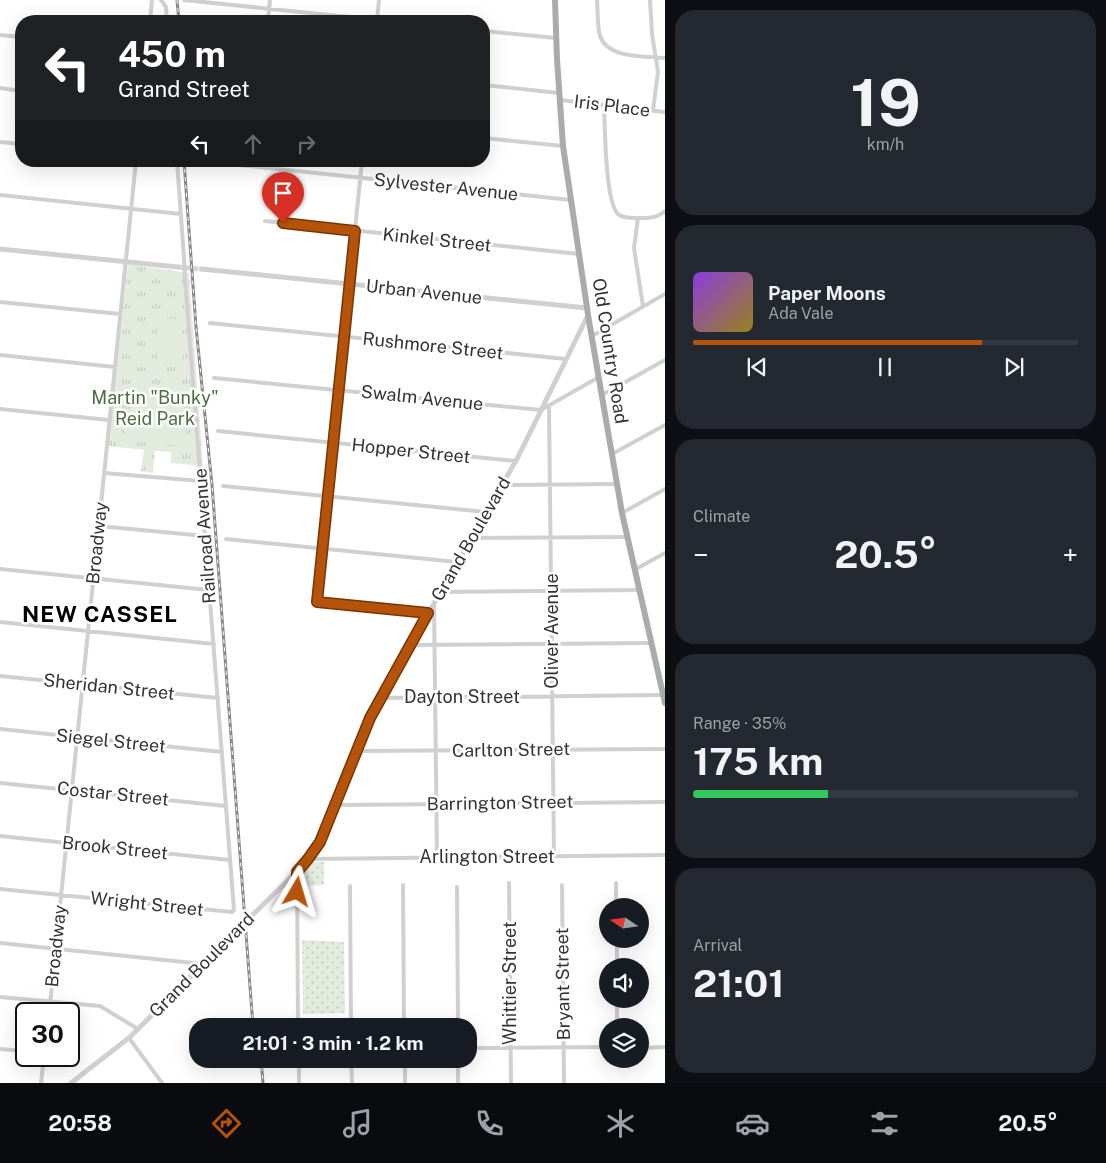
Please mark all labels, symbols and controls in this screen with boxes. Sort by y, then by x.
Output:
text: 450 m [118,34,226,75]
icon: left [35,35,100,100]
text: 19 [850,64,921,141]
text: Grand Street [118,76,250,102]
street label: Iris Place [573,90,651,121]
icon: left [186,130,214,158]
icon: ahead [239,130,267,158]
icon: right [292,130,320,158]
text: km/h [867,135,904,154]
street label: Sylvester Avenue [373,168,519,205]
pin [262,172,304,223]
icon: arrive [269,179,297,207]
street label: Kinkel Street [381,223,493,256]
street label: Urban Avenue [365,275,483,308]
street label: Old Country Road [589,277,632,425]
text: Paper Moons [768,282,886,304]
text: Ada Vale [768,304,833,323]
street label: Rushmore Street [362,328,505,363]
icon: previous [743,353,771,381]
icon: pause [871,353,899,381]
icon: next [1000,353,1028,381]
street label: Swalm Avenue [360,381,484,414]
park label: Martin "Bunky" Reid Park [91,387,219,429]
street label: Hopper Street [351,434,472,467]
street label: Railroad Avenue [189,468,220,604]
street label: Grand Boulevard [427,473,515,604]
street label: Broadway [82,500,111,585]
text: Climate [693,507,750,526]
text: 20.5° [834,532,937,577]
text: − [693,538,709,571]
text: + [1062,538,1078,571]
street label: Oliver Avenue [541,573,562,689]
district label: NEW CASSEL [22,601,178,627]
street label: Sheridan Street [42,669,176,704]
street label: Dayton Street [404,686,520,707]
text: Range · 35% [693,714,787,733]
street label: Siegel Street [55,724,167,757]
street label: Carlton Street [452,738,570,761]
text: 175 km [693,739,823,784]
street label: Costar Street [56,777,170,810]
street label: Barrington Street [427,791,573,814]
street label: Brook Street [61,831,169,864]
street label: Arlington Street [419,846,555,867]
position arrow [270,865,322,917]
street label: Wright Street [89,887,205,920]
north arrow [599,898,649,948]
map controls [599,898,649,1068]
street label: Broadway [41,903,70,988]
street label: Grand Boulevard [145,908,258,1021]
street label: Whittier Street [499,921,520,1045]
street label: Bryant Street [551,927,574,1041]
text: Arrival [693,936,742,955]
button: sound [599,958,649,1008]
text: 21:01 [693,961,784,1006]
speed limit sign: 30 [15,1002,80,1067]
button: layers [599,1018,649,1068]
text: 21:01 · 3 min · 1.2 km [243,1032,423,1054]
icon: directions [209,1106,244,1141]
icon: music [340,1106,375,1141]
icon: phone [472,1106,507,1141]
icon: climate [603,1106,638,1141]
icon: car [735,1106,770,1141]
icon: filters [867,1106,902,1141]
text: 20:58 [48,1110,112,1136]
text: 20.5° [998,1110,1058,1136]

